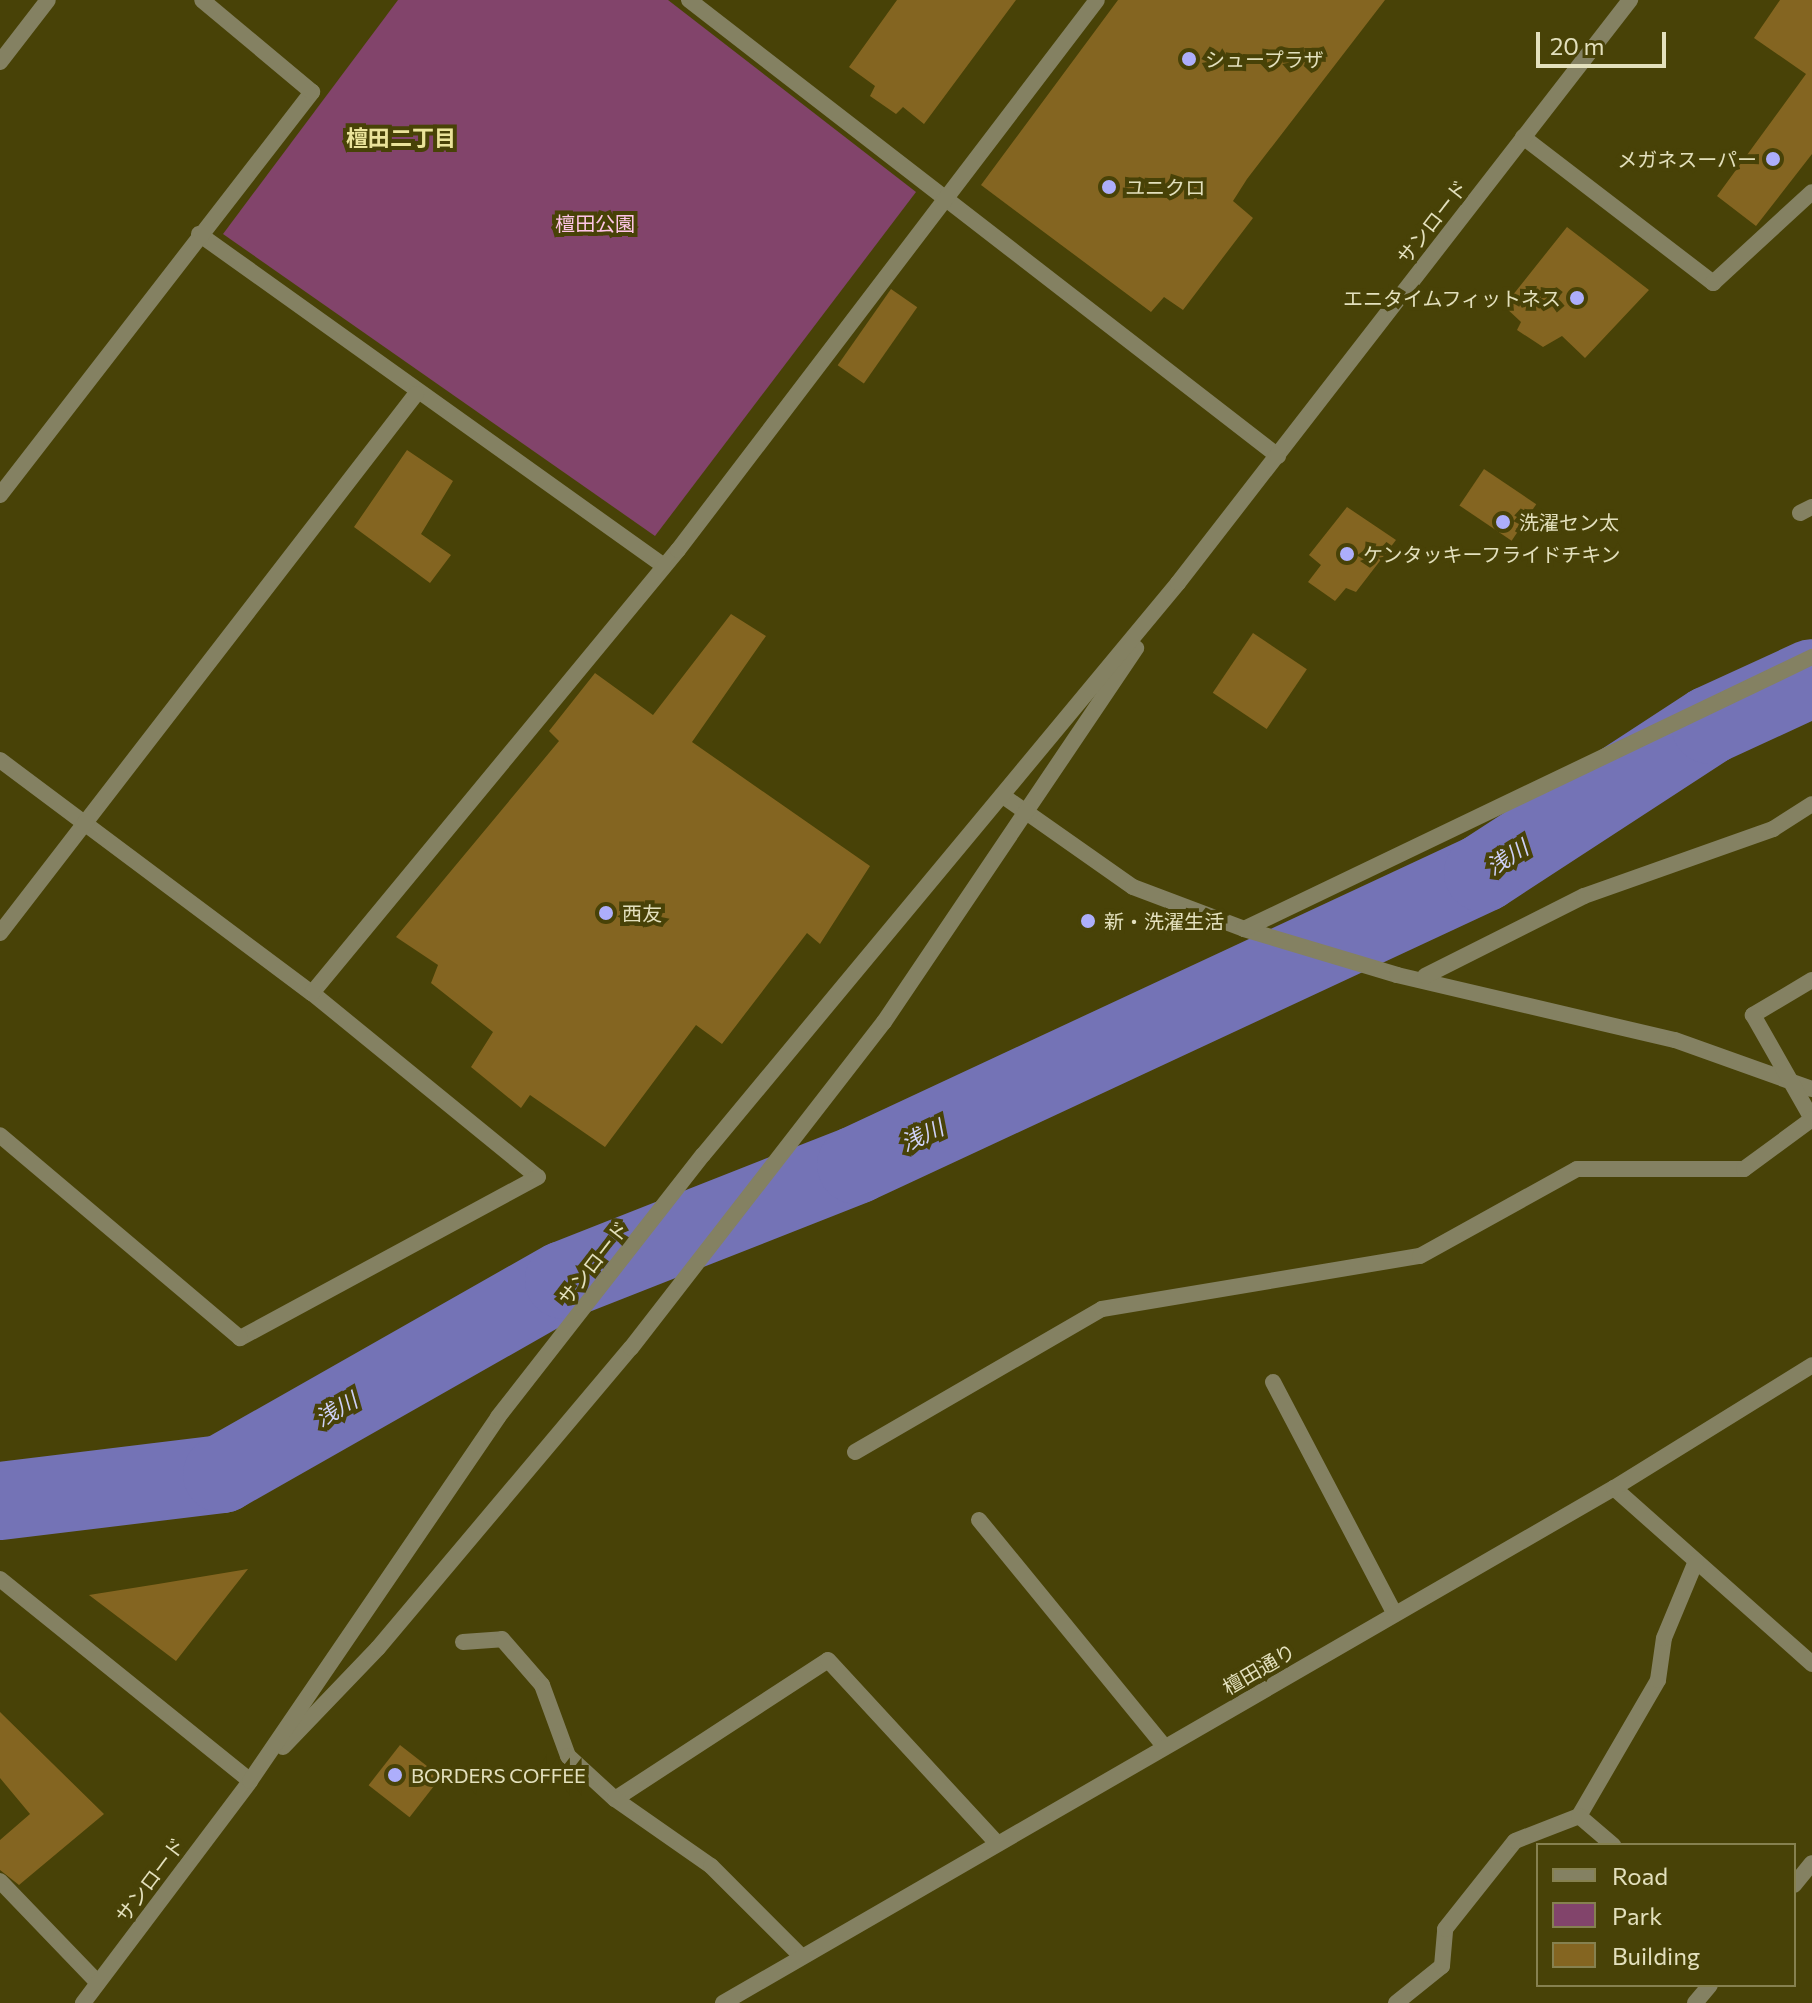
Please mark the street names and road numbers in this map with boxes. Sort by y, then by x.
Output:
street label: サンロード [1392,175,1472,269]
street label: サンロード [553,1216,633,1310]
street label: 檀田通り [1218,1639,1300,1699]
street label: サンロード [110,1833,190,1927]

